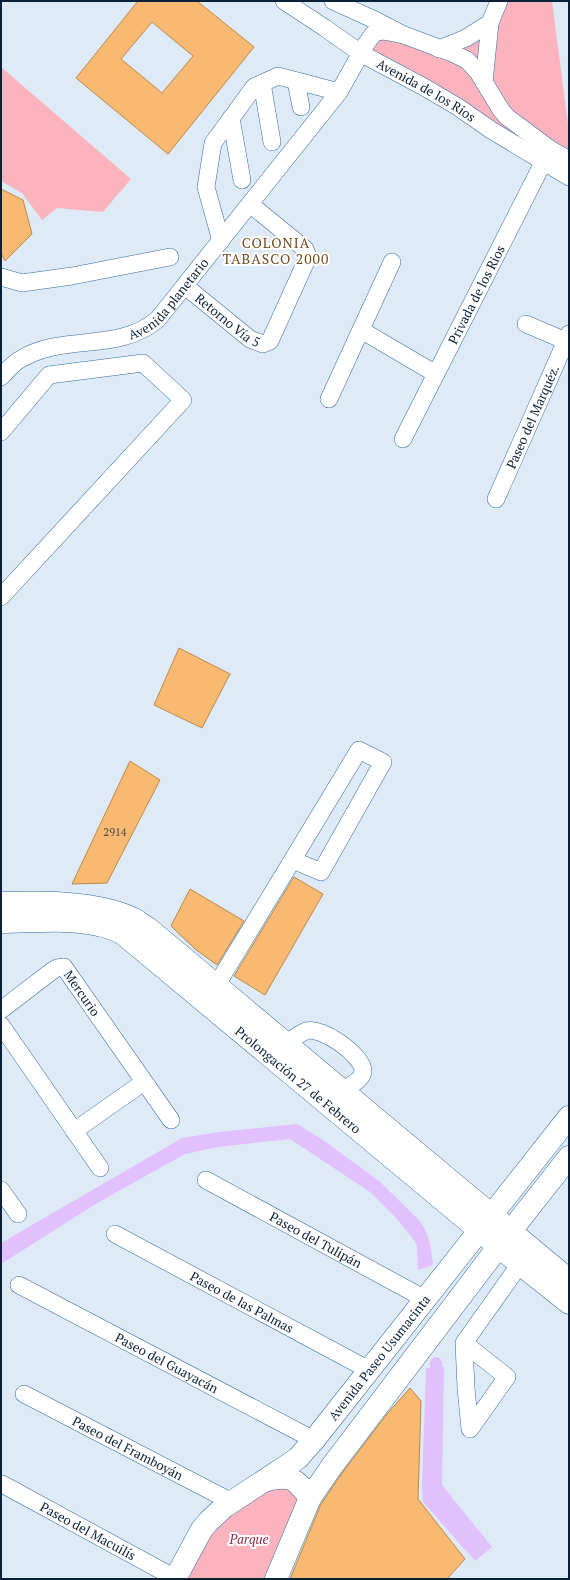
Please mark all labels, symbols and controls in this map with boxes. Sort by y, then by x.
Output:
street label: Avenida de los Rios [374,55,479,126]
district label: COLONIA TABASCO 2000 [222,233,330,268]
street label: Privada de los Rios [444,242,509,347]
street label: Avenida planetario [126,254,212,344]
street label: Retorno Vía 5 [192,289,263,351]
street label: Paseo del Marquéz. [502,362,563,471]
house number: 2914 [103,825,127,839]
street label: Mercurio [60,966,105,1020]
street label: Prolongación 27 de Febrero [231,1022,365,1137]
street label: Paseo del Tulipán [267,1207,365,1272]
street label: Paseo de las Palmas [187,1267,297,1337]
street label: Avenida Paseo Usumacinta [324,1291,435,1424]
street label: Paseo del Guayacán [112,1328,222,1397]
street label: Paseo del Framboyán [69,1412,187,1484]
street label: Paseo del Macuilís [37,1497,139,1564]
park label: Parque [228,1530,269,1548]

